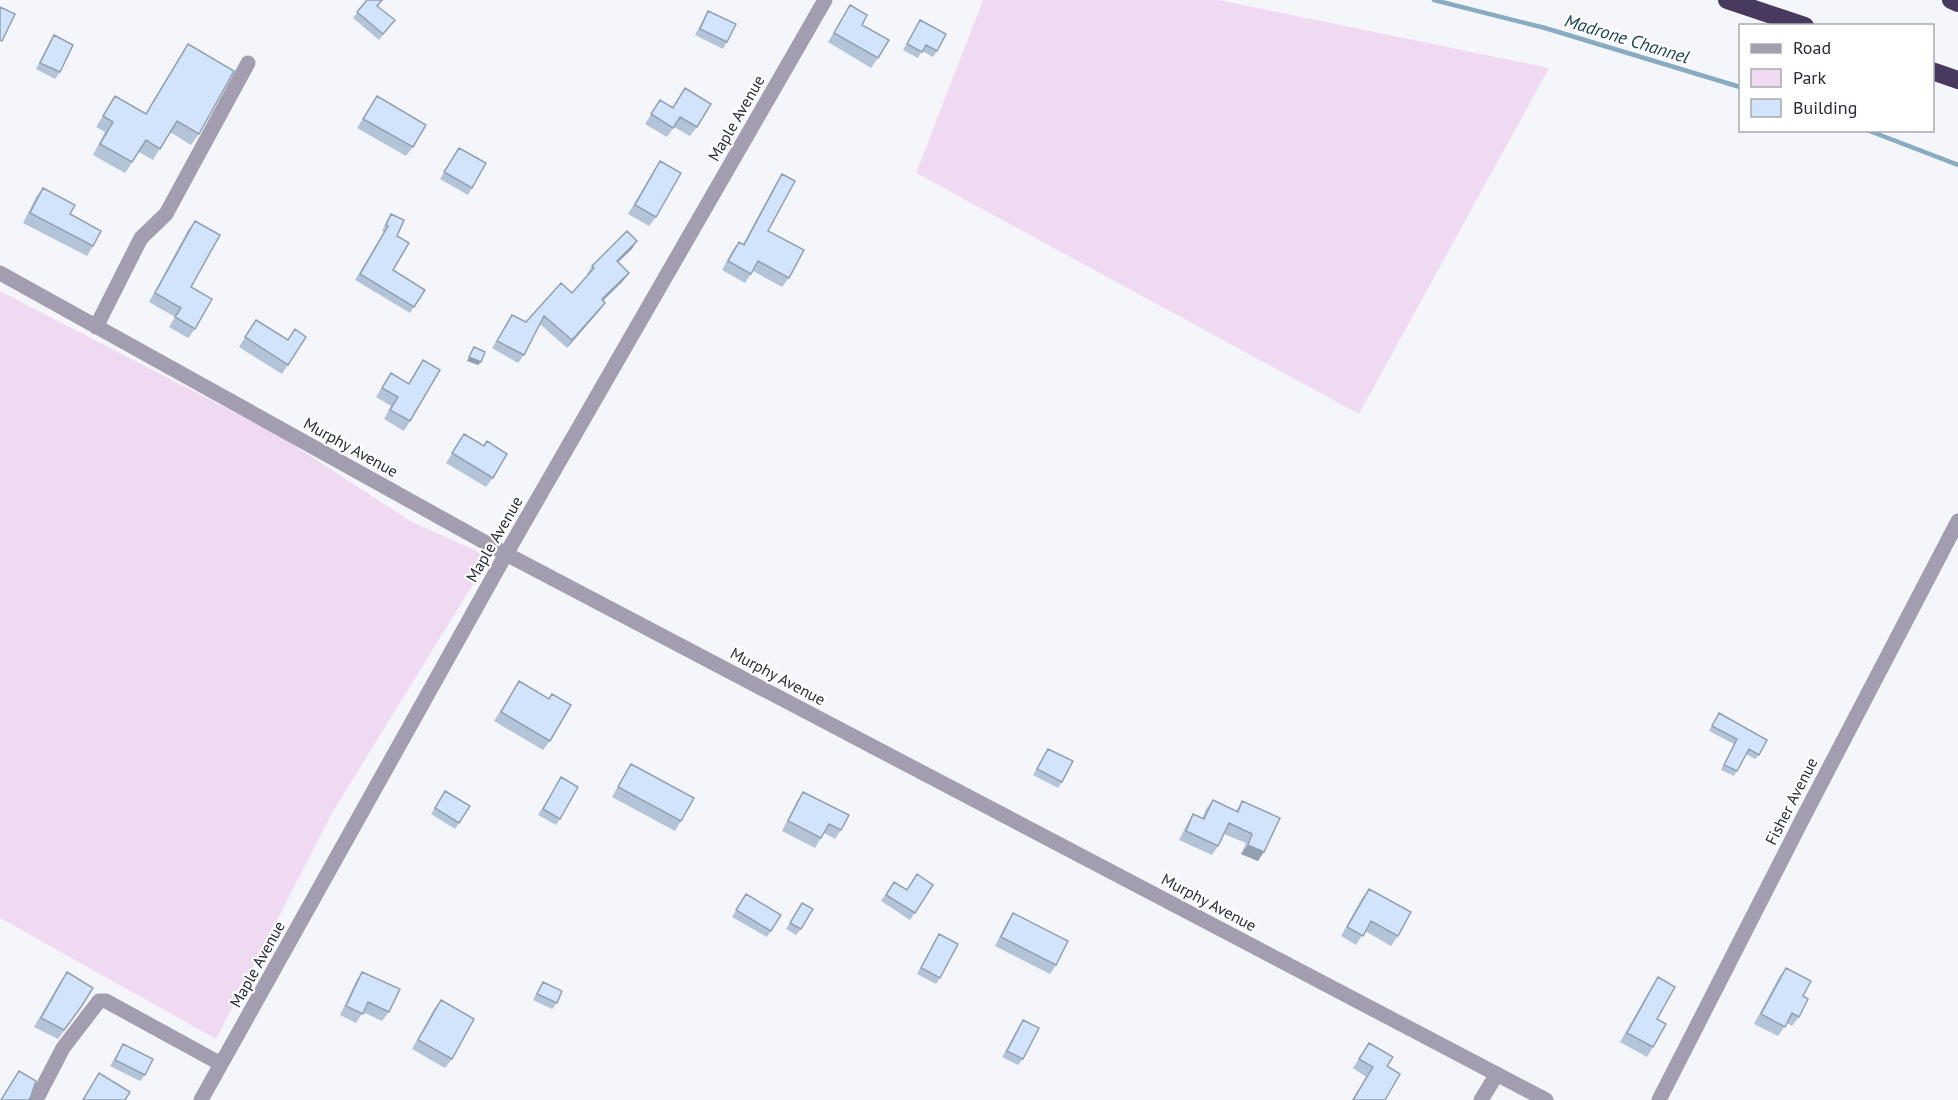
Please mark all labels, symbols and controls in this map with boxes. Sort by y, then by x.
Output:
water label: Madrone Channel [1562,9,1692,68]
legend [1739,24,1934,132]
text: Road [1793,36,1831,59]
text: Park [1793,66,1826,89]
street label: Maple Avenue [703,72,769,164]
text: Building [1793,96,1857,119]
street label: Murphy Avenue [300,413,402,481]
street label: Maple Avenue [461,493,527,585]
street label: Murphy Avenue [727,643,829,709]
street label: Fisher Avenue [1760,754,1822,848]
street label: Murphy Avenue [1158,869,1260,935]
street label: Maple Avenue [225,917,289,1011]

